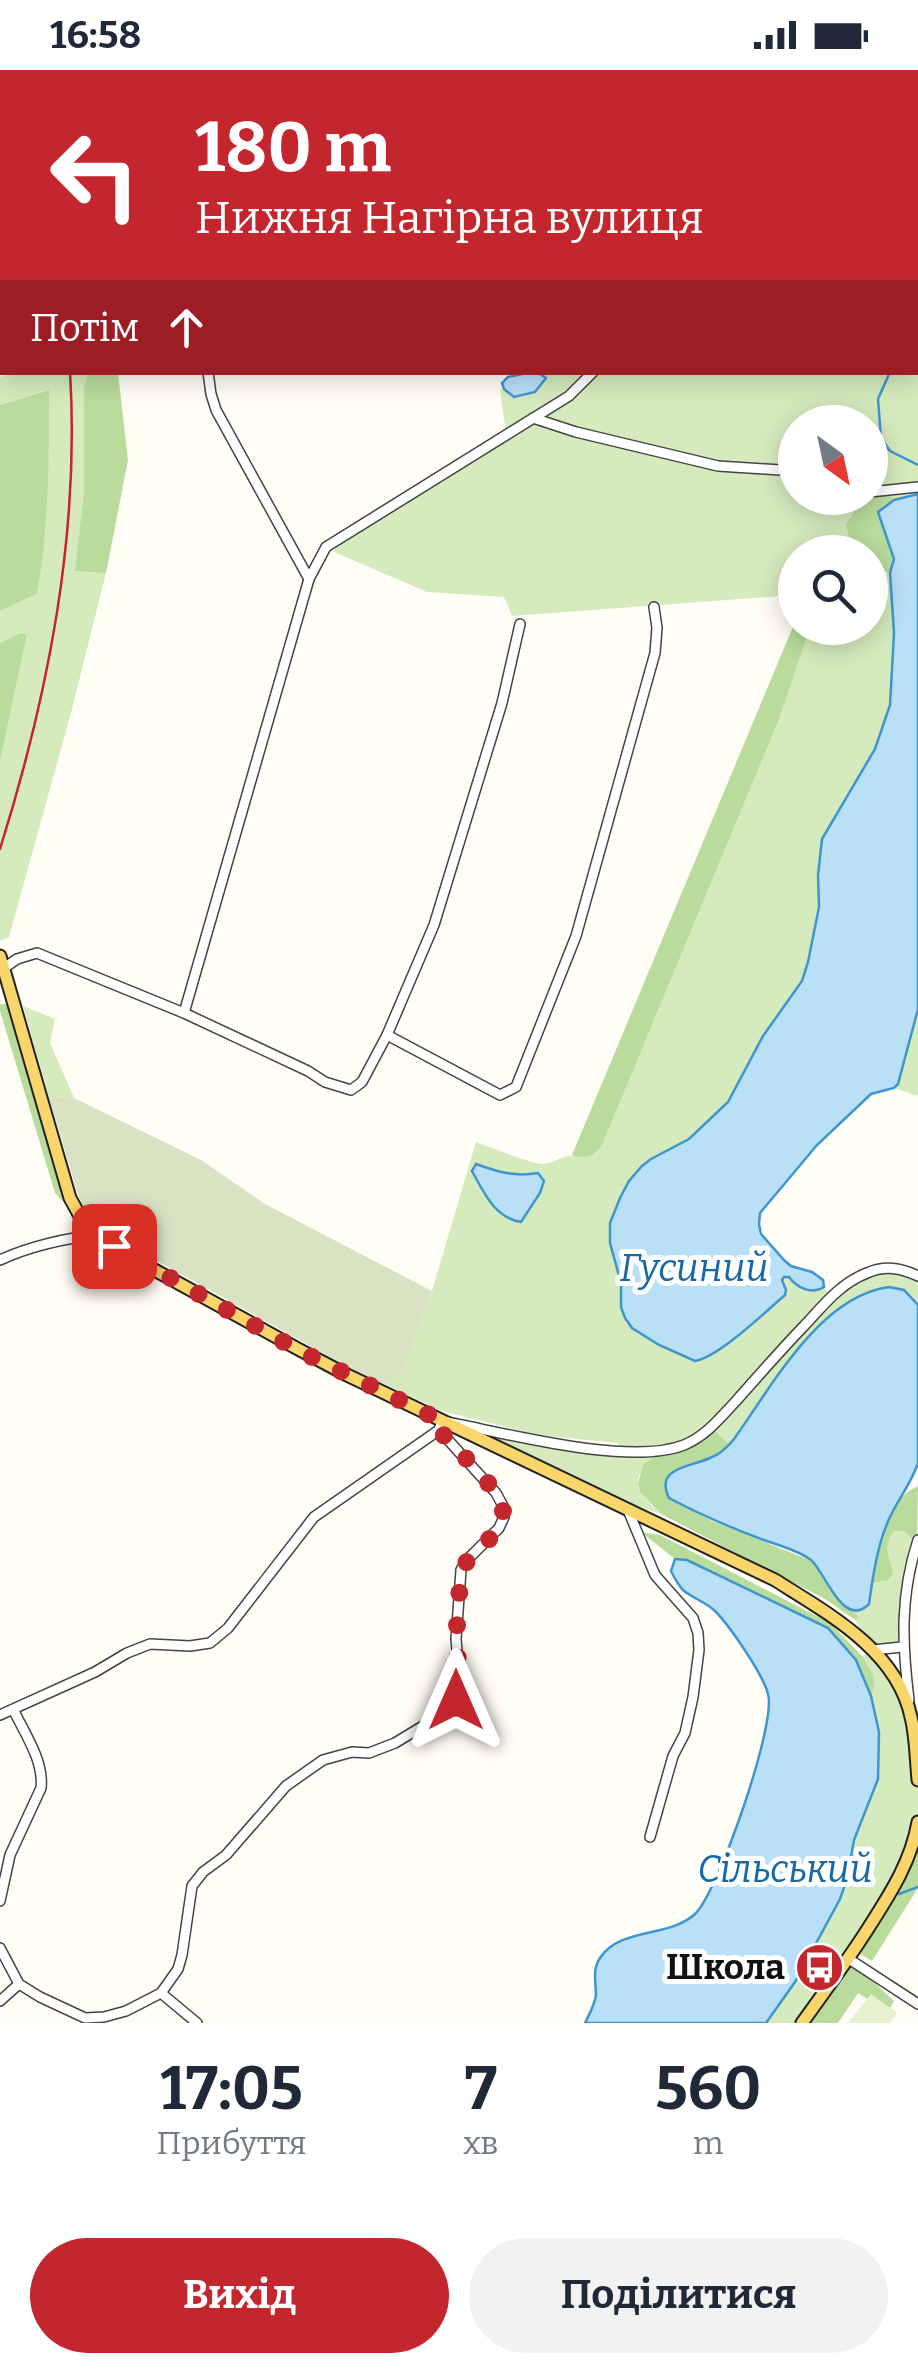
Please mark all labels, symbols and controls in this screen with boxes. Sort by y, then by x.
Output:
text: 16:58 [50,12,141,58]
text: 180 m [195,106,391,190]
icon: left [30,110,160,240]
text: Нижня Нагірна вулиця [195,191,704,245]
icon: ahead [159,300,214,355]
text: Потім [30,305,139,351]
north arrow [778,405,888,515]
map controls [778,405,888,645]
button: search [778,535,888,645]
pin [72,1204,157,1289]
icon: arrive [87,1219,142,1274]
water label: Гусиний [620,1245,768,1291]
position arrow [404,1648,508,1752]
water label: Сільський [697,1846,873,1892]
bus stop icon: Школа [794,1941,846,1993]
place label: Школа [666,1946,785,1988]
text: 17:05 [160,2053,303,2125]
text: 7 [465,2053,497,2125]
text: 560 [655,2053,761,2125]
text: Прибуття [157,2124,307,2162]
text: хв [463,2124,498,2162]
text: m [693,2124,723,2162]
button: Вихід [30,2238,449,2353]
button: Поділитися [469,2238,888,2353]

